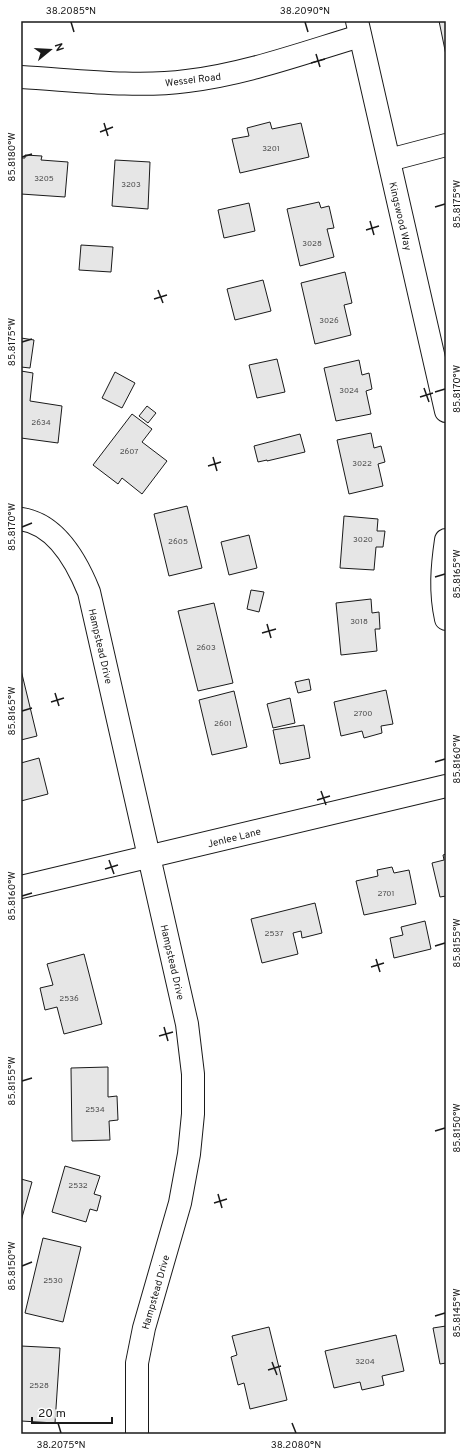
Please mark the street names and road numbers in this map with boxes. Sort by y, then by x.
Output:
street label: Wessel Road [164,71,222,90]
street label: Kingswood Way [385,181,414,252]
street label: Hampstead Drive [85,607,115,685]
street label: Jenlee Lane [206,826,262,851]
street label: Hampstead Drive [157,923,187,1001]
street label: Hampstead Drive [140,1254,173,1331]

